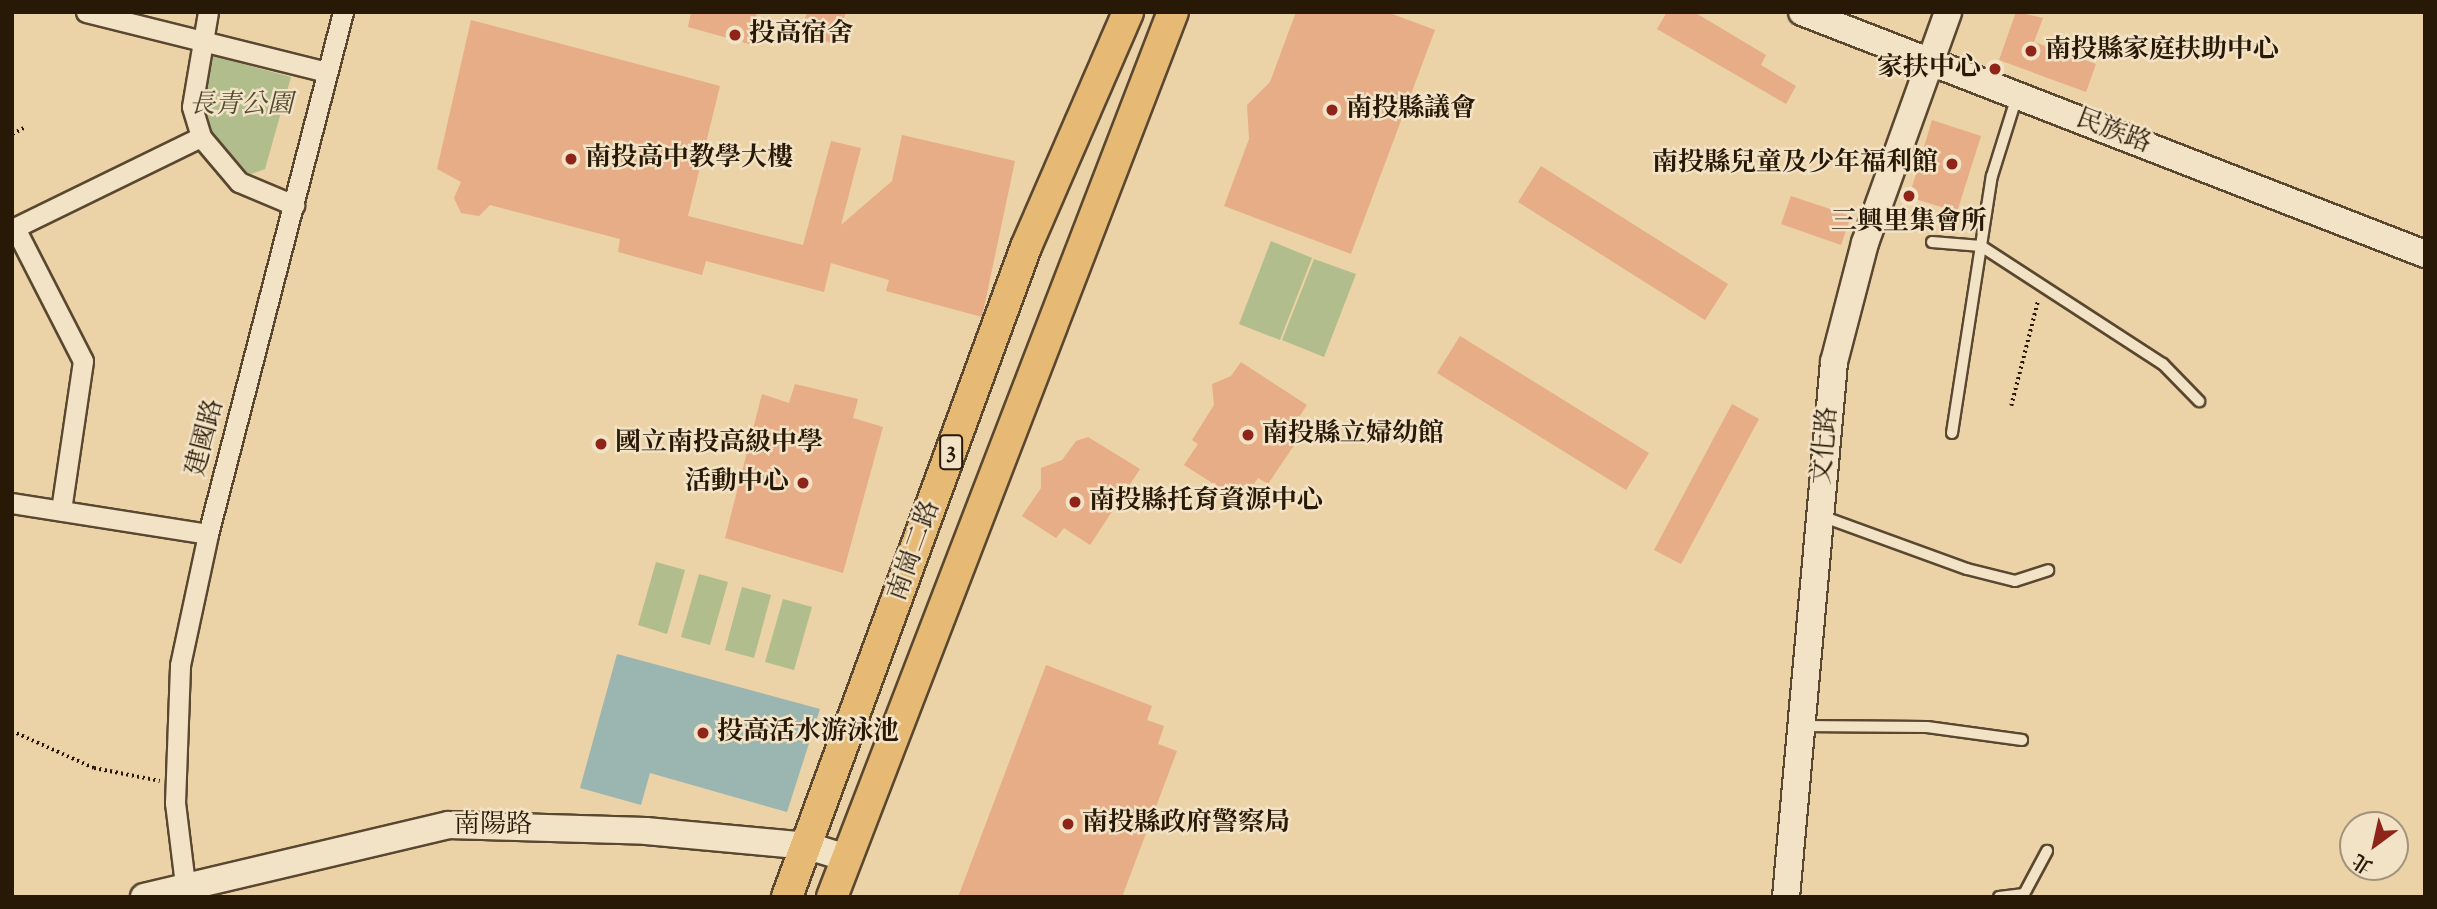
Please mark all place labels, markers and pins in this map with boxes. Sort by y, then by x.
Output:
place label: 投高宿舍 [749,19,853,51]
marker: 投高宿舍 [727,27,743,43]
place label: 南投縣家庭扶助中心 [2045,35,2279,67]
marker: 南投縣家庭扶助中心 [2023,43,2039,59]
place label: 家扶中心 [1877,53,1981,85]
marker: 家扶中心 [1987,61,2003,77]
place label: 南投縣議會 [1346,94,1476,126]
marker: 南投縣議會 [1324,102,1340,118]
place label: 南投高中教學大樓 [585,143,793,175]
place label: 南投縣兒童及少年福利館 [1652,148,1938,180]
marker: 南投高中教學大樓 [563,151,579,167]
marker: 南投縣兒童及少年福利館 [1944,156,1960,172]
marker: 三興里集會所 [1901,188,1917,204]
place label: 三興里集會所 [1831,207,1987,239]
place label: 南投縣立婦幼館 [1262,419,1444,451]
marker: 南投縣立婦幼館 [1240,427,1256,443]
place label: 國立南投高級中學 [615,428,823,460]
marker: 國立南投高級中學 [593,436,609,452]
place label: 活動中心 [685,467,789,499]
marker: 活動中心 [795,475,811,491]
place label: 南投縣托育資源中心 [1089,486,1323,518]
marker: 南投縣托育資源中心 [1067,494,1083,510]
place label: 投高活水游泳池 [717,717,899,749]
marker: 投高活水游泳池 [695,725,711,741]
place label: 南投縣政府警察局 [1082,808,1290,840]
marker: 南投縣政府警察局 [1060,816,1076,832]

